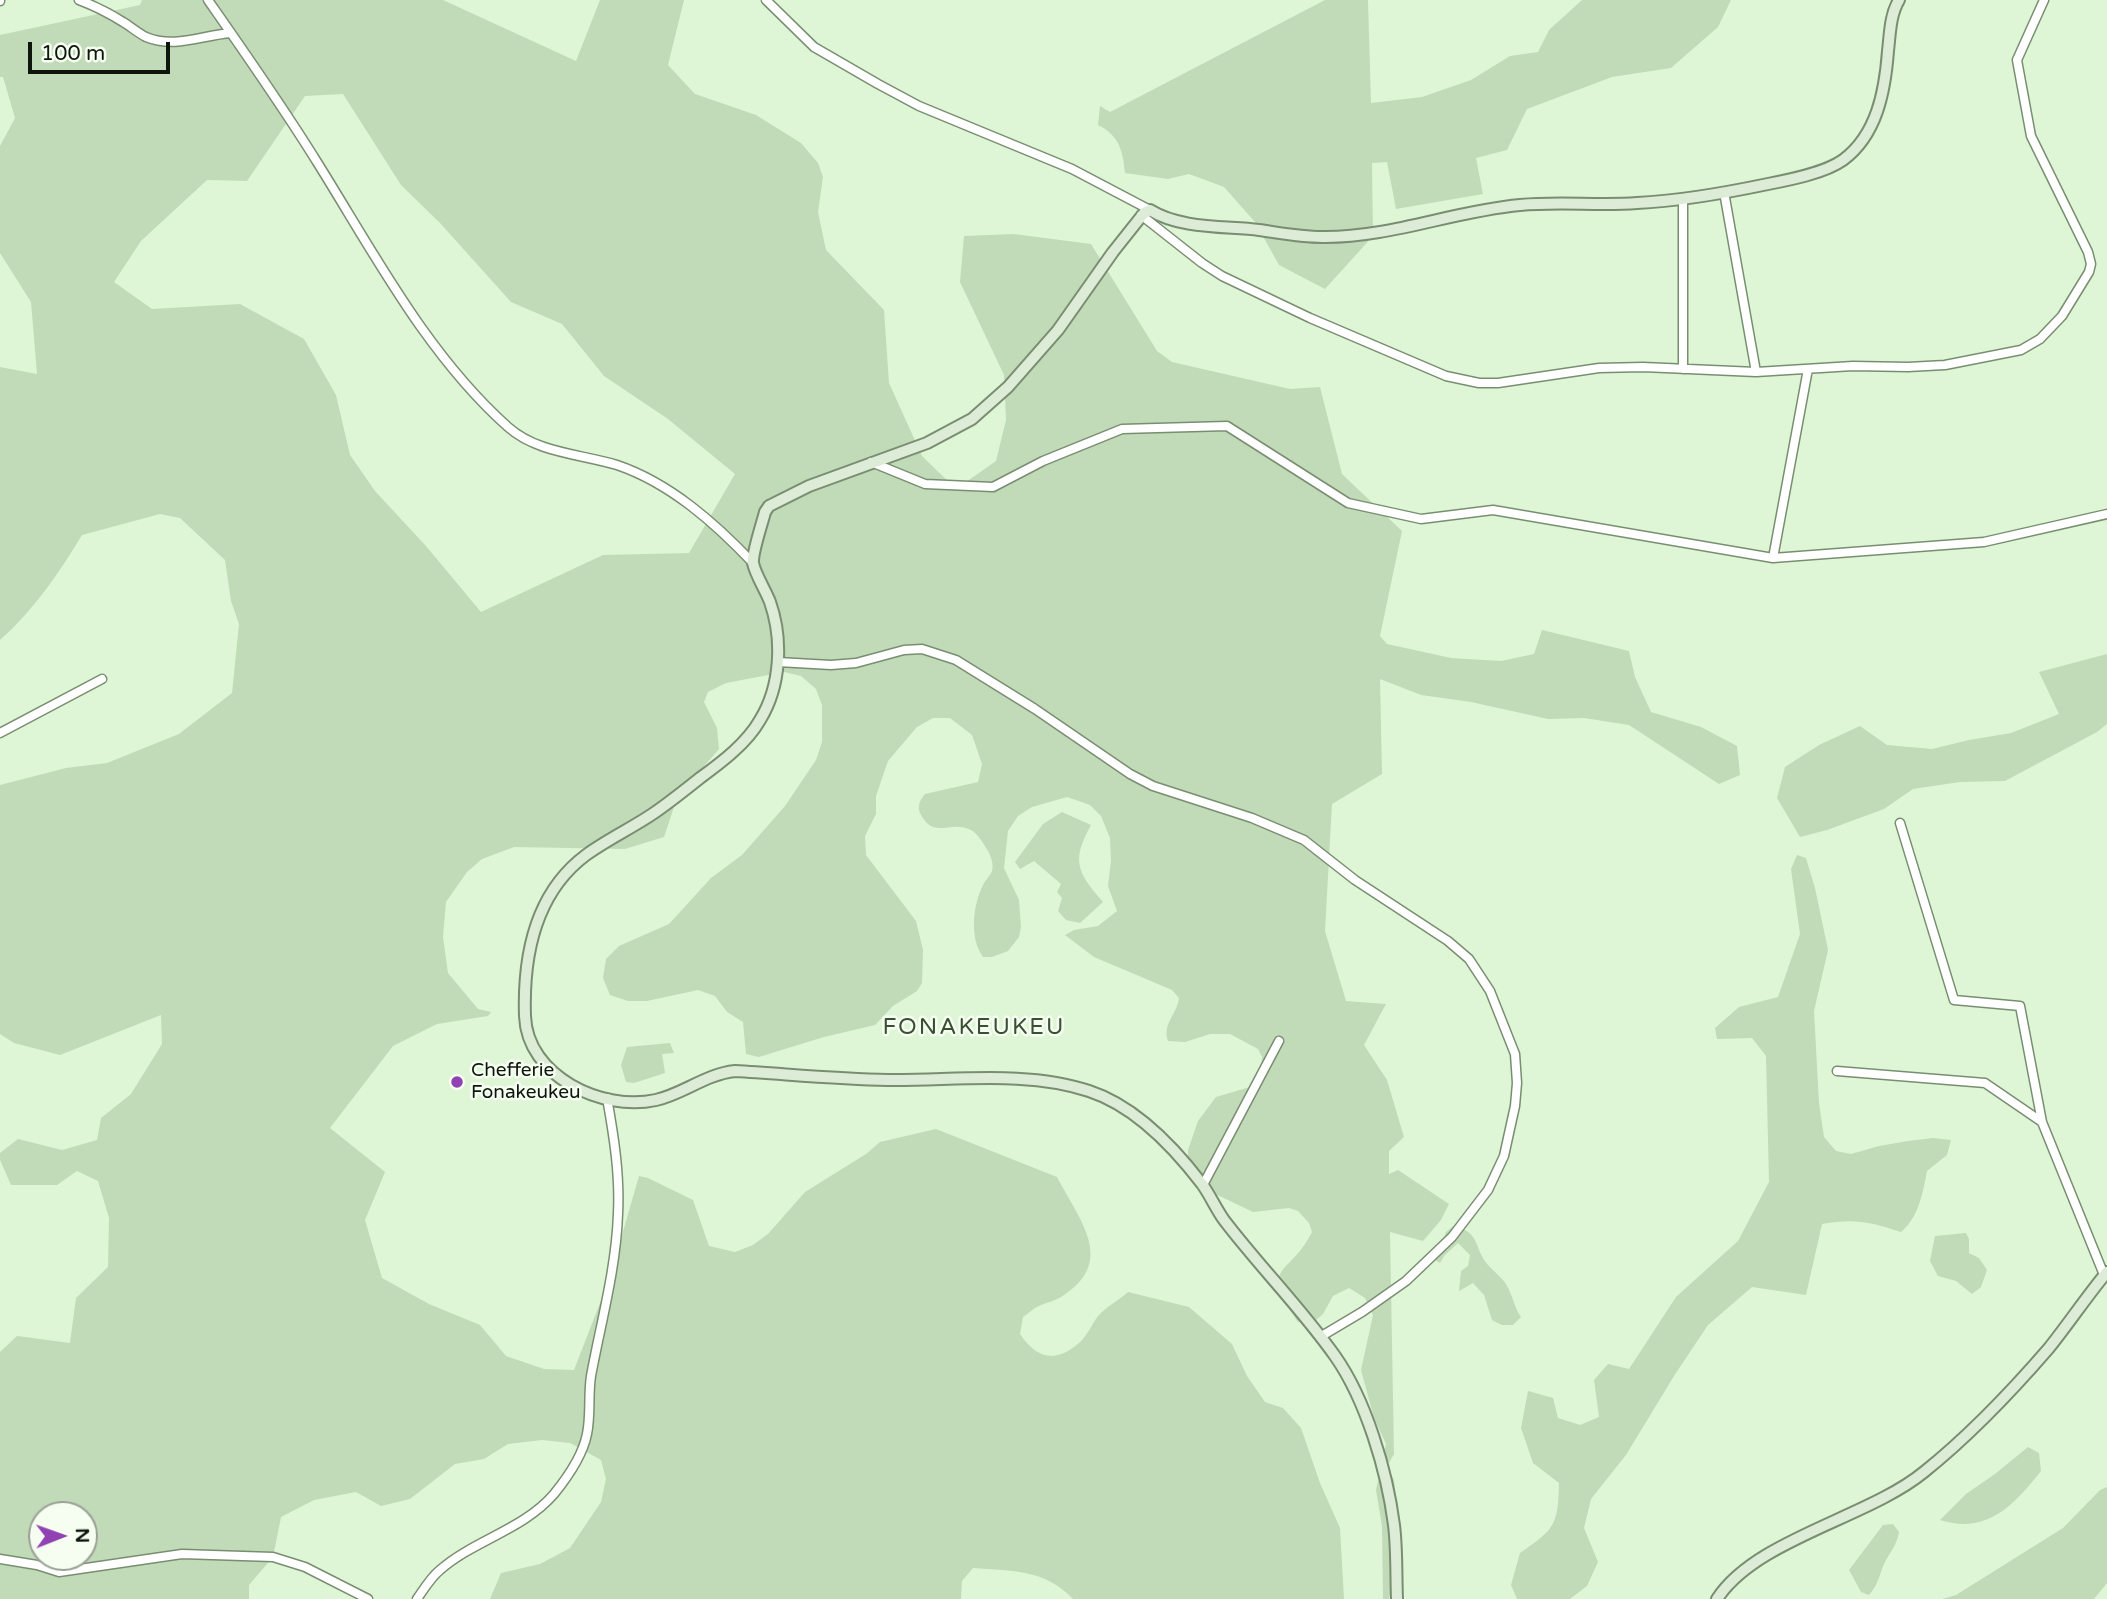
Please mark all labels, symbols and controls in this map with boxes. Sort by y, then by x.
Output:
scale bar [32,28,173,72]
text: 100 m [41,41,105,66]
district label: FONAKEUKEU [884,1014,1064,1042]
place label: Chefferie Fonakeukeu [471,1060,581,1104]
marker: Chefferie Fonakeukeu [449,1074,465,1090]
north arrow [28,1501,98,1571]
text: N [71,1528,93,1543]

